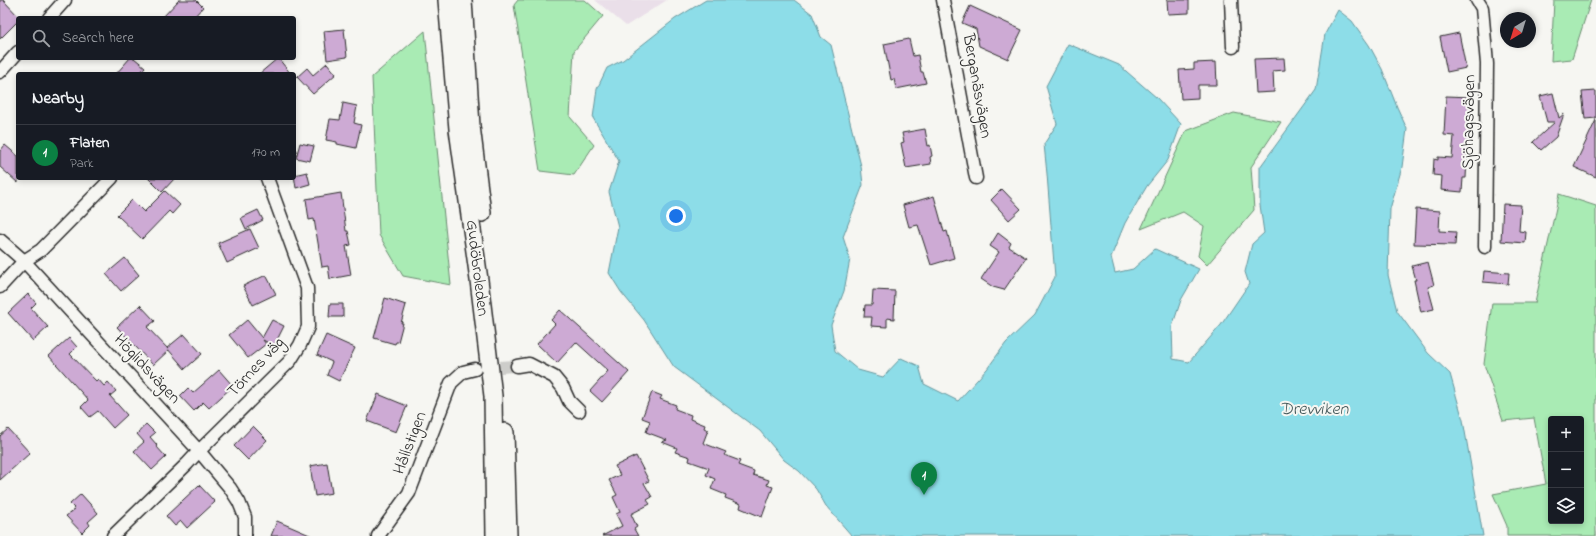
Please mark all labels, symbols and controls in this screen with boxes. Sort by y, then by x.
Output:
north arrow [1500,12,1536,48]
search box [16,16,296,60]
icon: search [30,27,52,49]
text: Search here [62,27,134,49]
street label: Berganäsvägen [953,31,998,141]
street label: Sjöhagsvägen [1456,74,1484,170]
text: Nearby [32,86,84,111]
text: Flaten [70,132,110,154]
text: 1 [43,143,47,162]
text: 170 m [252,143,280,162]
text: Park [70,154,94,173]
your location [666,206,686,226]
street label: Gudöbroleden [459,218,495,318]
street label: Höglidsvägen [106,328,186,411]
street label: Törnes väg [221,331,292,404]
water label: Drevviken [1280,397,1350,423]
street label: Hållstigen [387,408,435,479]
map controls [1548,416,1584,524]
button: + [1548,416,1584,452]
button: − [1548,452,1584,488]
pin: 1 [911,462,937,495]
button: layers [1548,488,1584,524]

